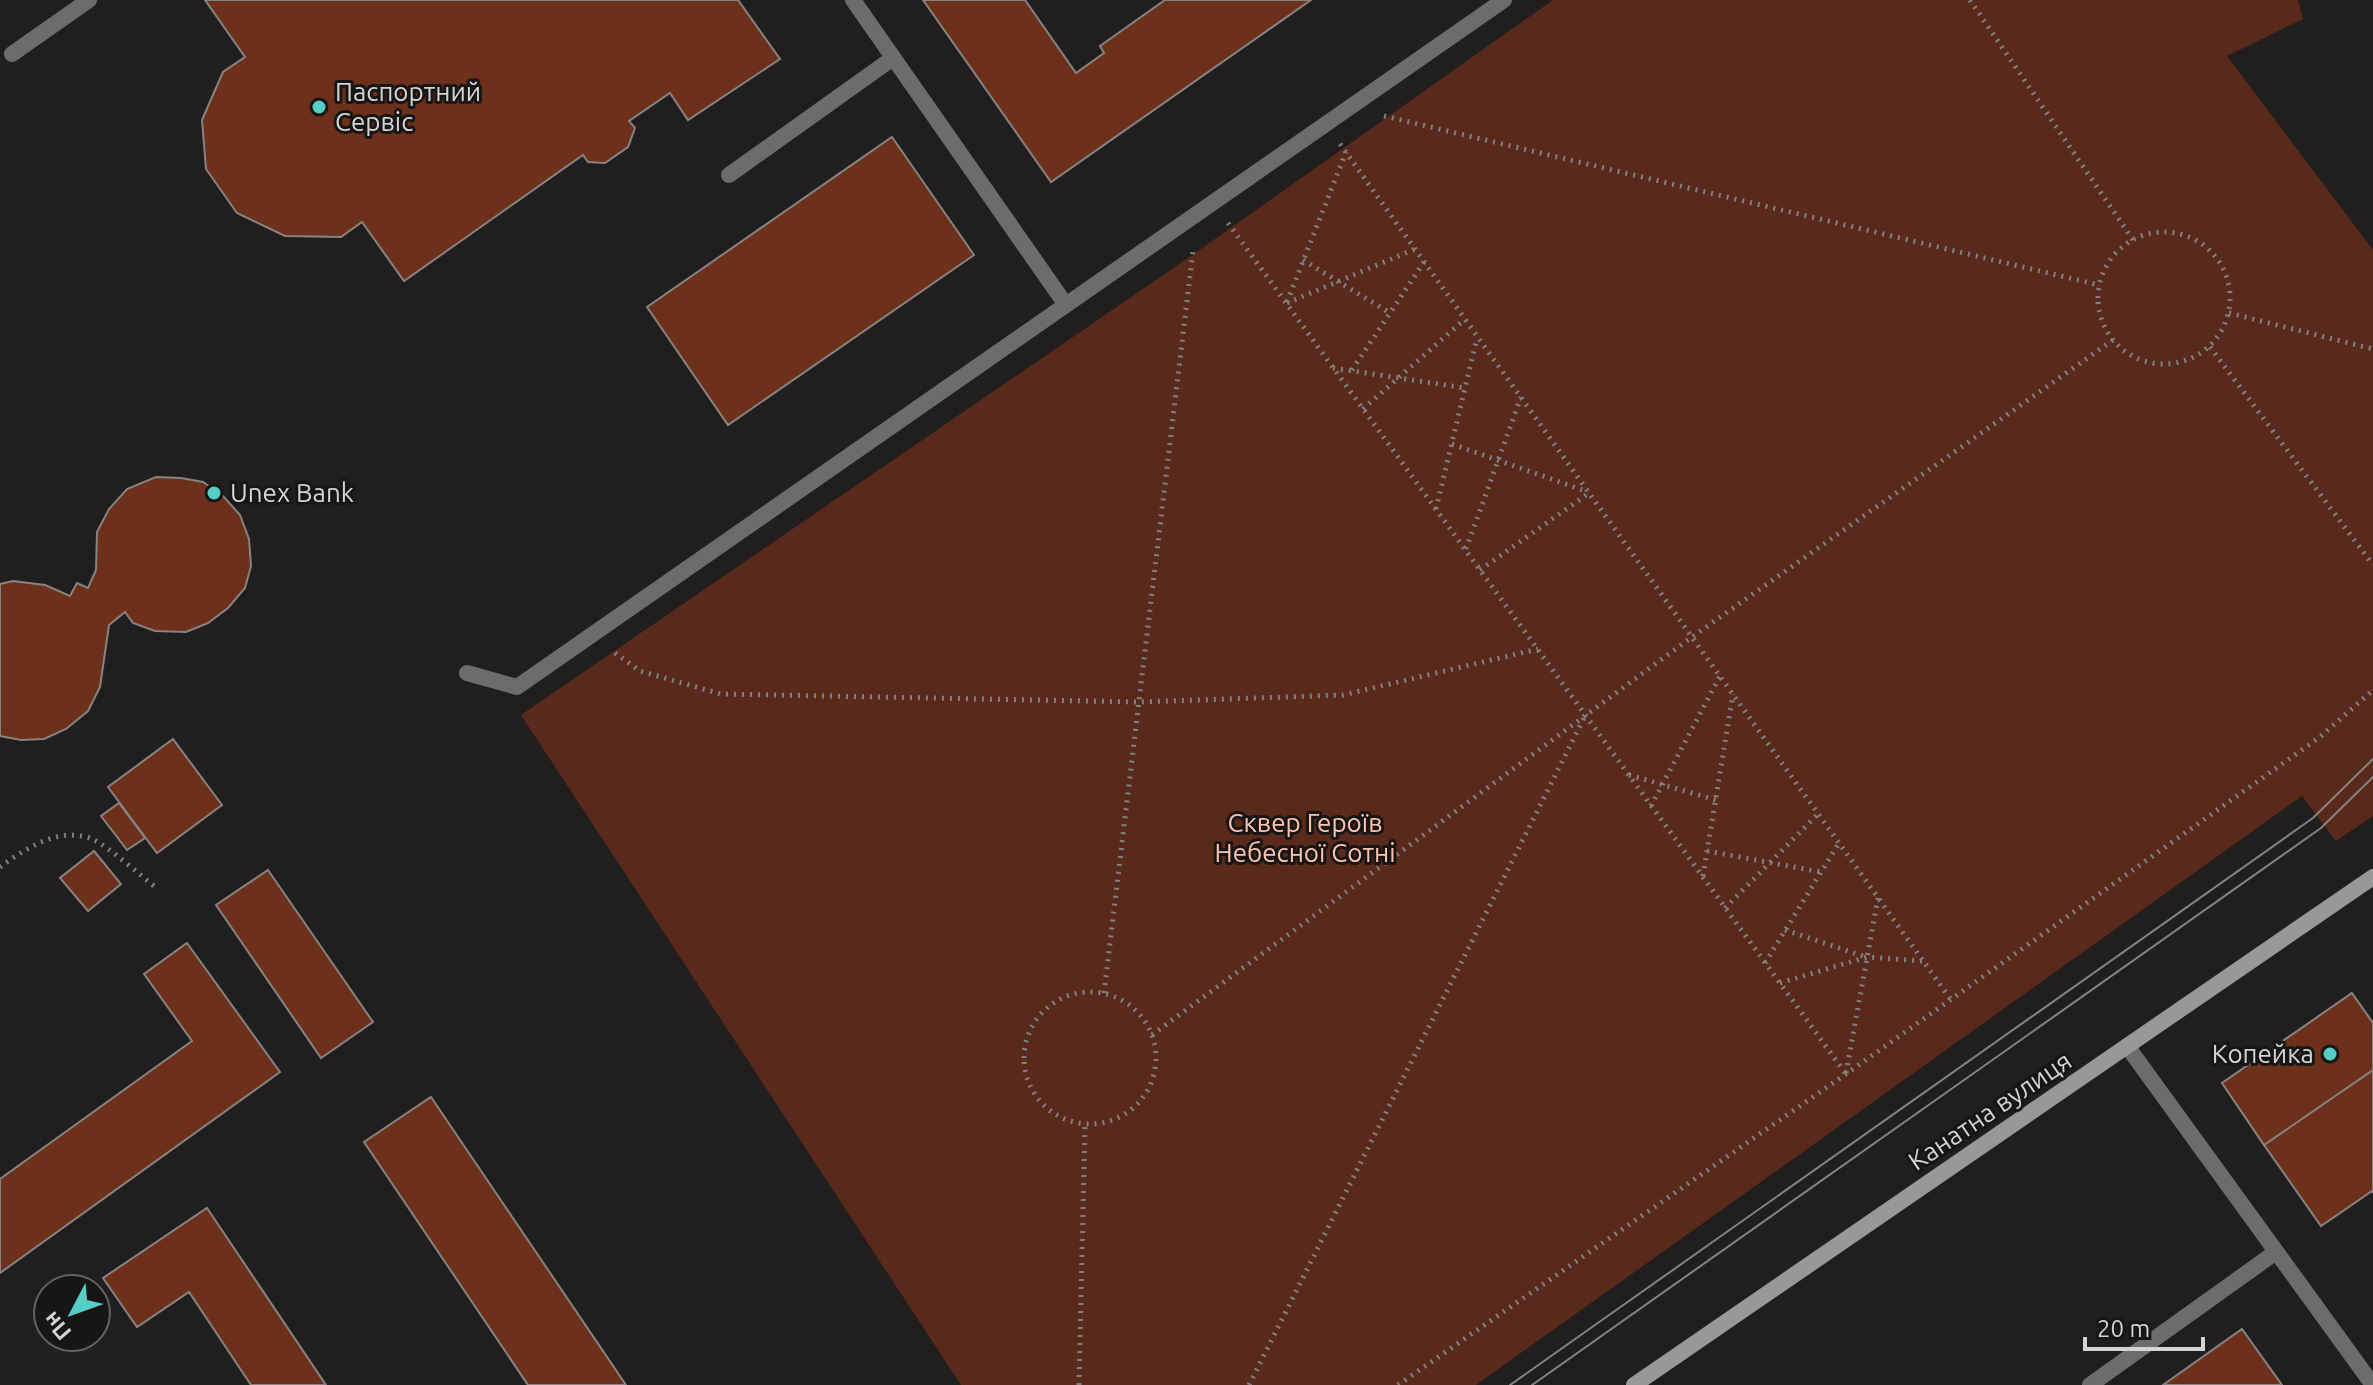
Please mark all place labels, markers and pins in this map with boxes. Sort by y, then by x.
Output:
place label: Паспортний Сервіс [335,77,481,136]
marker: Паспортний Сервіс [310,98,328,116]
place label: Unex Bank [230,478,354,507]
marker: Unex Bank [205,484,223,502]
place label: Копейка [2212,1039,2314,1068]
marker: Копейка [2321,1045,2339,1063]

